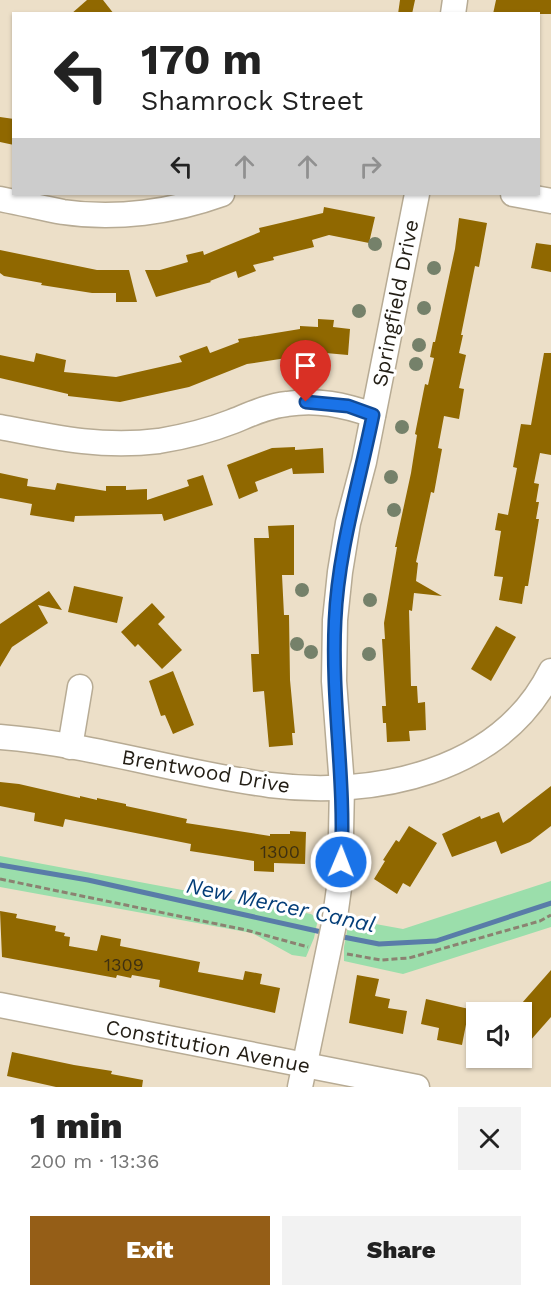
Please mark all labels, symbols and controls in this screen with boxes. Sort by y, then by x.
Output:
text: 170 m [141,35,262,84]
icon: left [42,36,120,114]
text: Shamrock Street [141,85,363,117]
icon: left [165,150,198,183]
icon: ahead [228,150,261,183]
icon: ahead [291,150,324,183]
icon: right [354,150,387,183]
street label: Springfield Drive [367,217,423,389]
pin [280,340,331,402]
icon: arrive [289,349,322,382]
street label: Brentwood Drive [120,744,292,798]
position arrow [309,830,373,894]
house number: 1300 [260,841,300,862]
water label: New Mercer Canal [184,873,378,937]
house number: 1309 [104,954,144,975]
map controls [466,1002,532,1068]
button: sound [466,1002,532,1068]
street label: Constitution Avenue [104,1014,312,1078]
text: 1 min [30,1105,123,1147]
button: close [458,1107,521,1170]
text: 200 m · 13:36 [30,1149,159,1173]
button: Exit [30,1216,270,1285]
button: Share [282,1216,521,1285]

